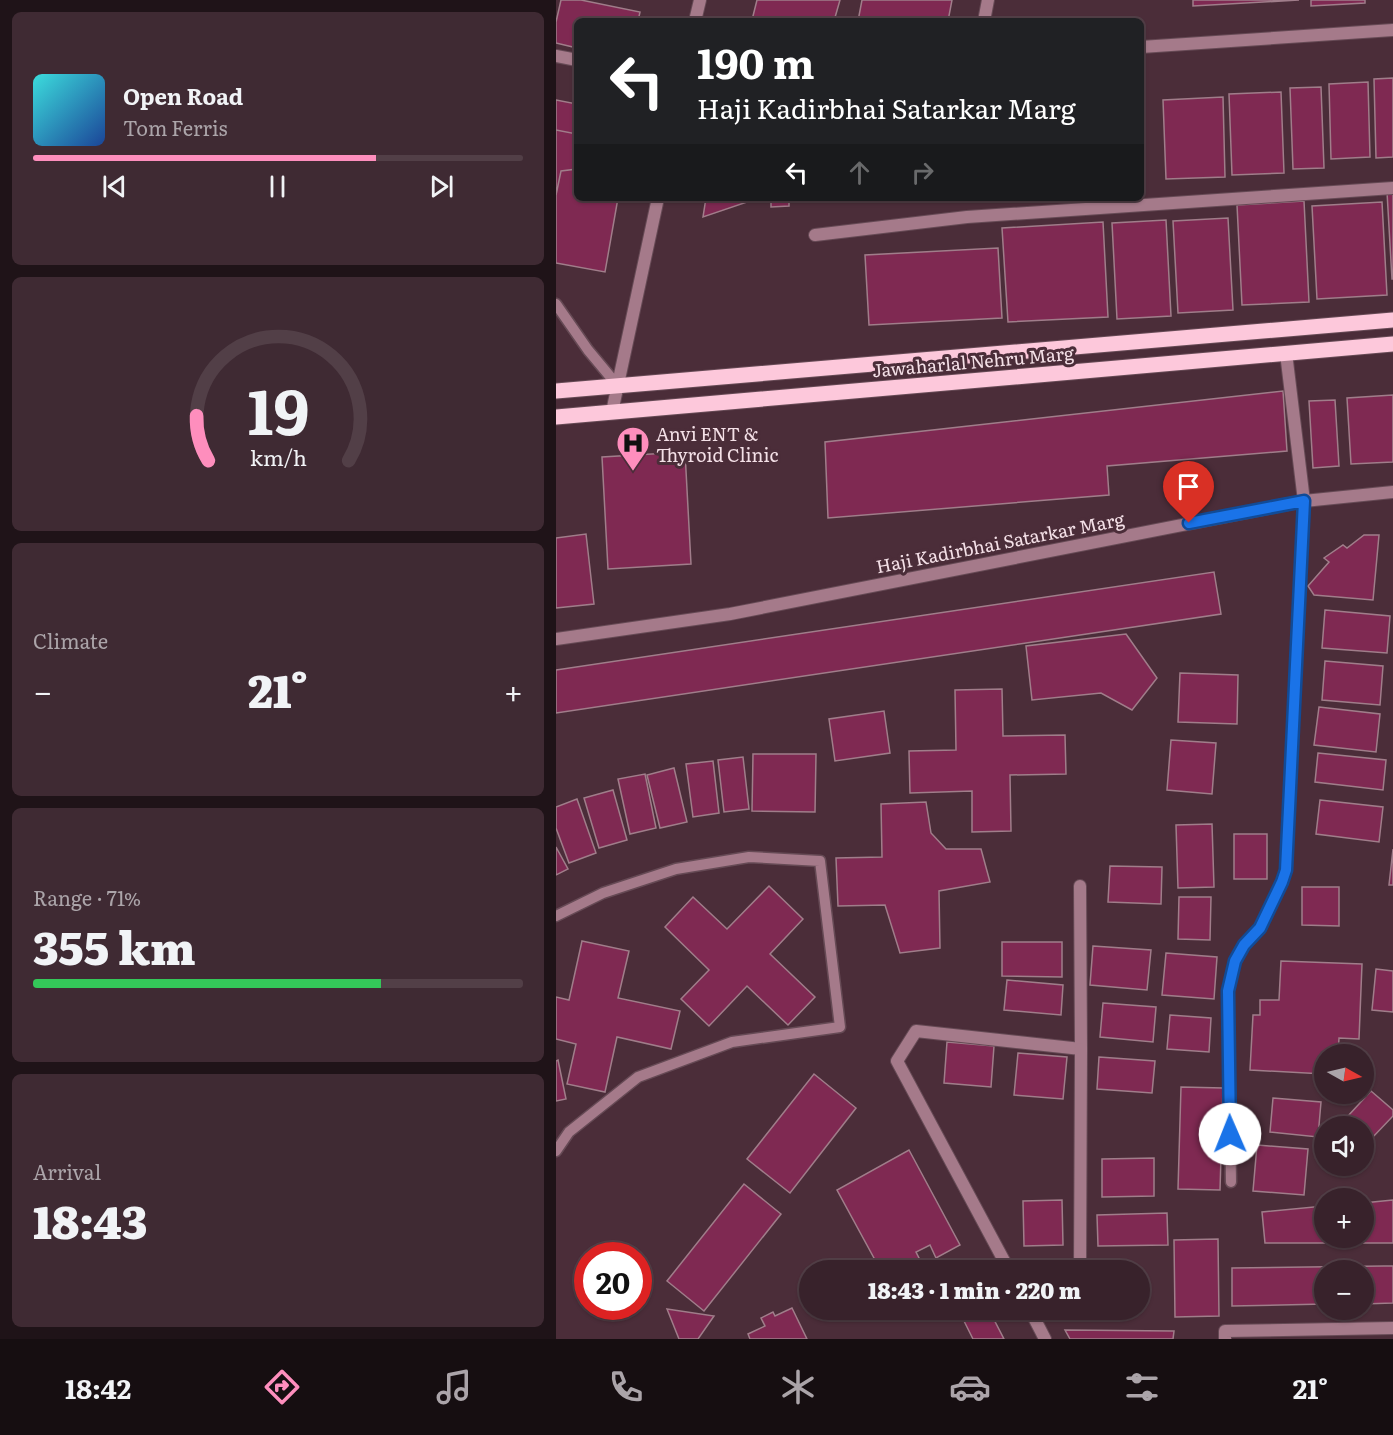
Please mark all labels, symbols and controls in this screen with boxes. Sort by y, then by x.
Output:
text: 190 m [697,30,815,92]
icon: left [598,42,676,120]
text: Open Road [123,79,243,112]
text: Haji Kadirbhai Satarkar Marg [697,87,1076,127]
text: Tom Ferris [123,112,228,142]
icon: left [780,156,813,189]
icon: ahead [843,156,876,189]
icon: right [906,156,939,189]
icon: previous [98,170,131,203]
icon: pause [261,170,294,203]
icon: next [425,170,458,203]
street label: Jawaharlal Nehru Marg [871,339,1076,383]
text: 19 [247,362,309,454]
place label: Anvi ENT & Thyroid Clinic [656,420,778,468]
hospital icon: Anvi ENT & Thyroid Clinic [615,425,651,472]
text: km/h [249,442,307,474]
pin [1163,461,1214,523]
icon: arrive [1172,470,1205,503]
street label: Haji Kadirbhai Satarkar Marg [873,504,1127,579]
text: Climate [33,625,108,655]
text: 21° [248,655,308,722]
text: − [33,665,52,714]
text: + [504,665,523,714]
text: Range · 71% [33,882,141,912]
text: 355 km [33,912,196,979]
north arrow [1314,1044,1374,1104]
map controls [1314,1044,1374,1320]
position arrow [1198,1102,1262,1166]
button: sound [1314,1116,1374,1176]
text: Arrival [33,1156,101,1186]
text: 18:43 [33,1186,147,1253]
button: + [1314,1188,1374,1248]
speed limit sign: 20 [574,1242,652,1320]
button: − [1314,1260,1374,1320]
text: 18:43 · 1 min · 220 m [868,1273,1081,1306]
icon: directions [261,1366,303,1408]
icon: music [433,1366,475,1408]
icon: phone [605,1366,647,1408]
icon: climate [777,1366,819,1408]
icon: car [949,1366,991,1408]
icon: filters [1121,1366,1163,1408]
text: 18:42 [65,1367,131,1407]
text: 21° [1293,1367,1328,1407]

